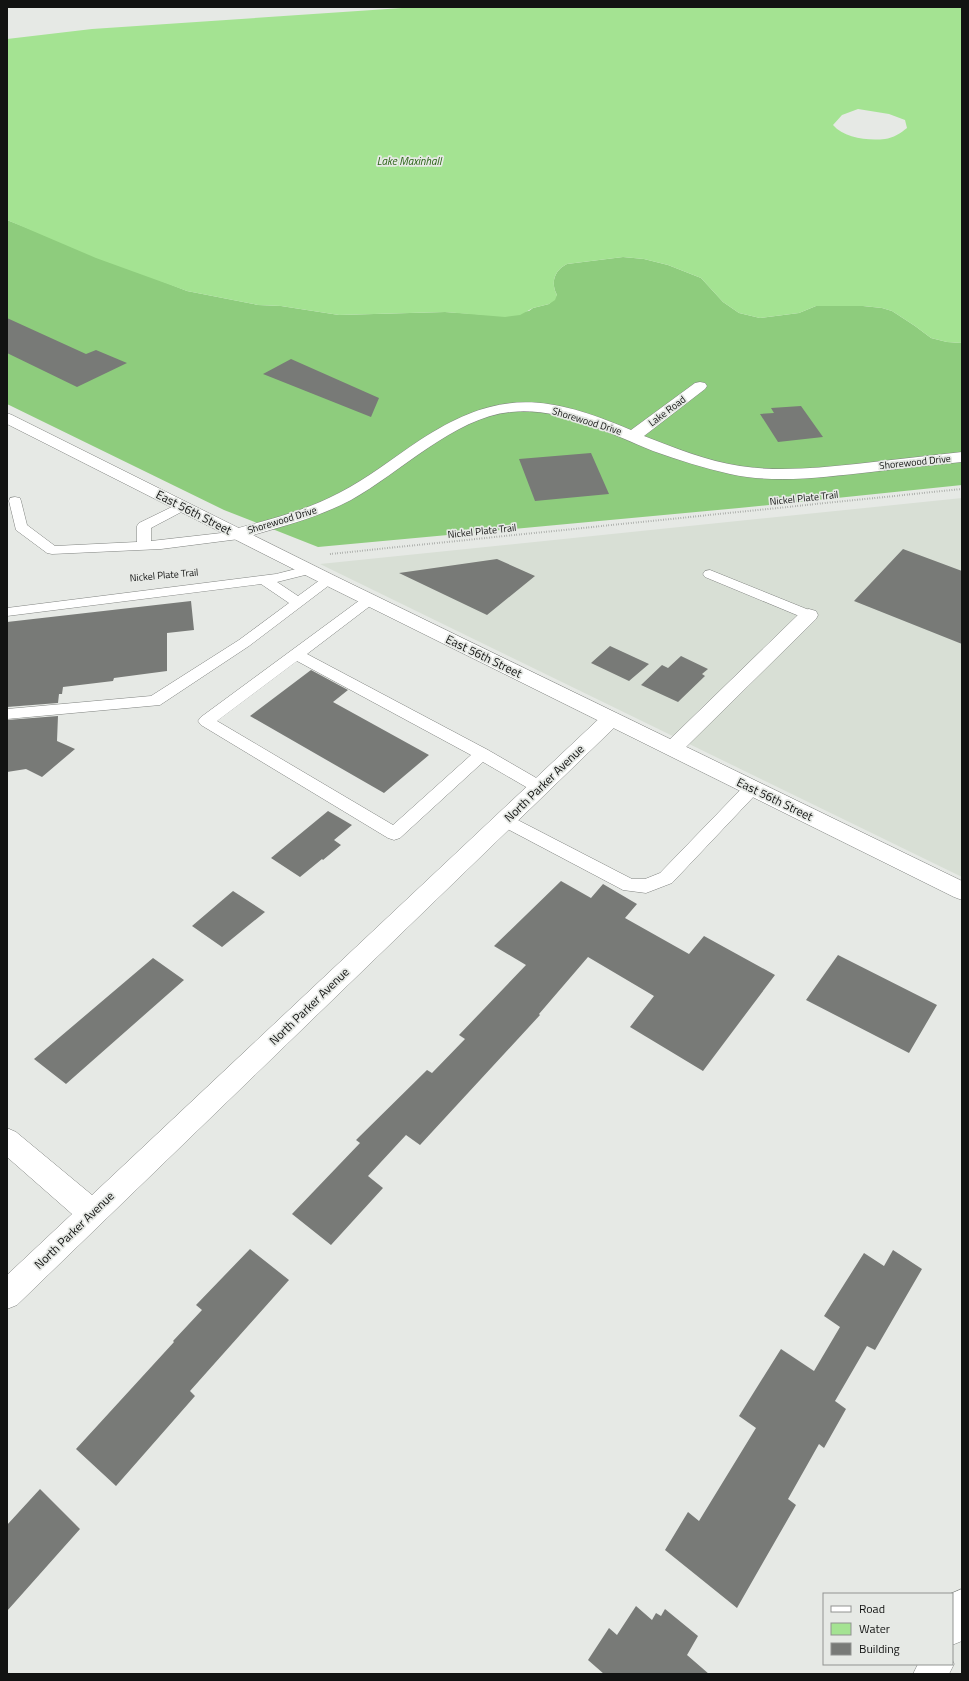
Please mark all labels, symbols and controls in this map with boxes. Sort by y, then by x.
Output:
water label: Lake Maxinhall [377,153,443,169]
street label: Lake Road [645,392,689,430]
street label: Shorewood Drive [550,403,624,439]
street label: Shorewood Drive [878,451,952,473]
street label: East 56th Street [153,485,236,540]
street label: Nickel Plate Trail [769,487,839,509]
street label: Shorewood Drive [245,502,319,538]
street label: Nickel Plate Trail [447,520,517,542]
street label: Nickel Plate Trail [129,565,199,585]
street label: East 56th Street [443,629,526,683]
street label: North Parker Avenue [500,740,588,826]
street label: East 56th Street [734,772,817,826]
street label: North Parker Avenue [265,963,353,1049]
street label: North Parker Avenue [30,1187,118,1273]
legend [823,1593,953,1665]
text: Road [859,1599,885,1618]
text: Water [859,1619,890,1638]
text: Building [859,1639,900,1658]

